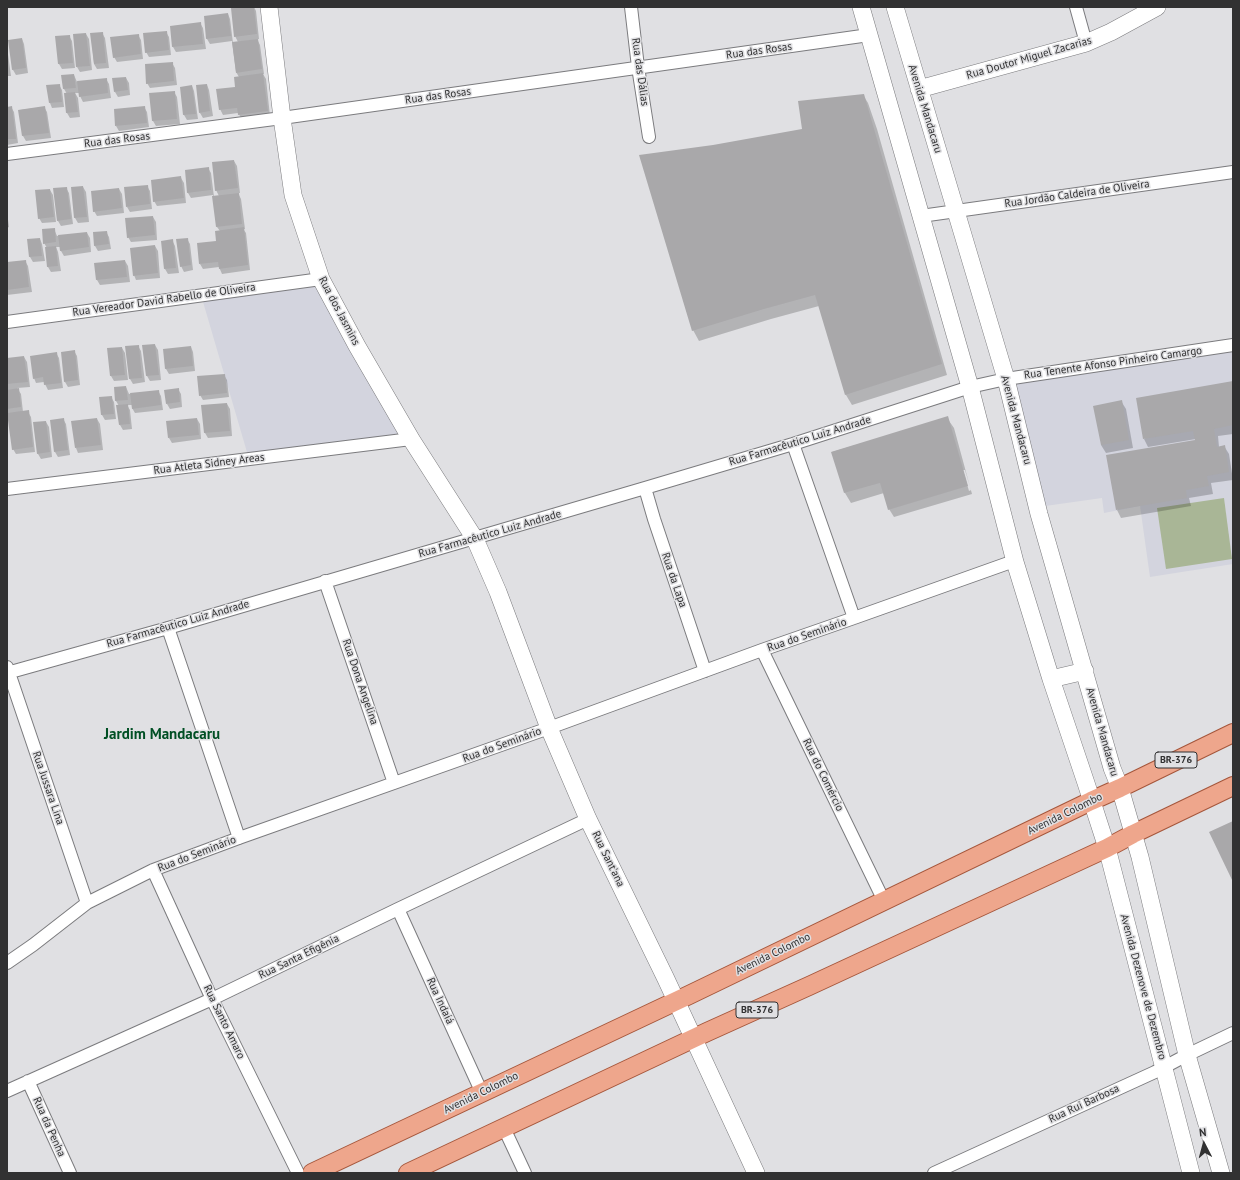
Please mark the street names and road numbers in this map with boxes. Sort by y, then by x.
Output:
street label: Rua Doutor Miguel Zacarias [965,34,1093,82]
street label: Rua das Dálias [629,37,651,107]
street label: Rua das Rosas [725,40,793,62]
street label: Avenida Mandacaru [905,63,945,155]
street label: Rua das Rosas [404,85,472,107]
street label: Rua das Rosas [83,129,151,151]
street label: Rua Jordão Caldeira de Oliveira [1004,177,1150,211]
street label: Rua dos Jasmins [315,274,363,348]
street label: Rua Vereador David Rabello de Oliveira [72,281,256,319]
street label: Rua Tenente Afonso Pinheiro Camargo [1023,344,1203,382]
street label: Avenida Mandacaru [998,374,1034,466]
street label: Rua Farmacêutico Luiz Andrade [727,413,873,469]
street label: Rua Atleta Sidney Areas [153,451,265,477]
street label: Rua Farmacêutico Luiz Andrade [417,507,563,561]
street label: Rua da Lapa [658,551,690,609]
street label: Rua Farmacêutico Luiz Andrade [105,597,251,651]
street label: Rua do Seminário [766,615,848,655]
street label: Rua Dona Angelina [339,637,381,727]
street label: Avenida Mandacaru [1083,686,1121,778]
street label: Rua do Seminário [461,725,543,765]
street label: Rua do Comércio [800,736,846,814]
street label: Rua Jussara Lina [29,750,67,826]
road number: BR-376 [1155,752,1197,768]
street label: Avenida Colombo [1025,790,1105,838]
street label: Rua Sant'ana [589,829,627,889]
street label: Rua do Seminário [156,833,238,875]
street label: Avenida Dezenove de Dezembro [1117,913,1169,1061]
street label: Avenida Colombo [733,930,813,978]
street label: Rua Santa Efigênia [257,932,341,982]
street label: Rua Indaiá [424,976,456,1026]
street label: Rua Santo Amaro [200,983,248,1061]
road number: BR-376 [736,1002,778,1018]
street label: Avenida Colombo [441,1069,521,1117]
street label: Rua Rui Barbosa [1047,1082,1121,1126]
street label: Rua da Penha [30,1095,68,1159]

